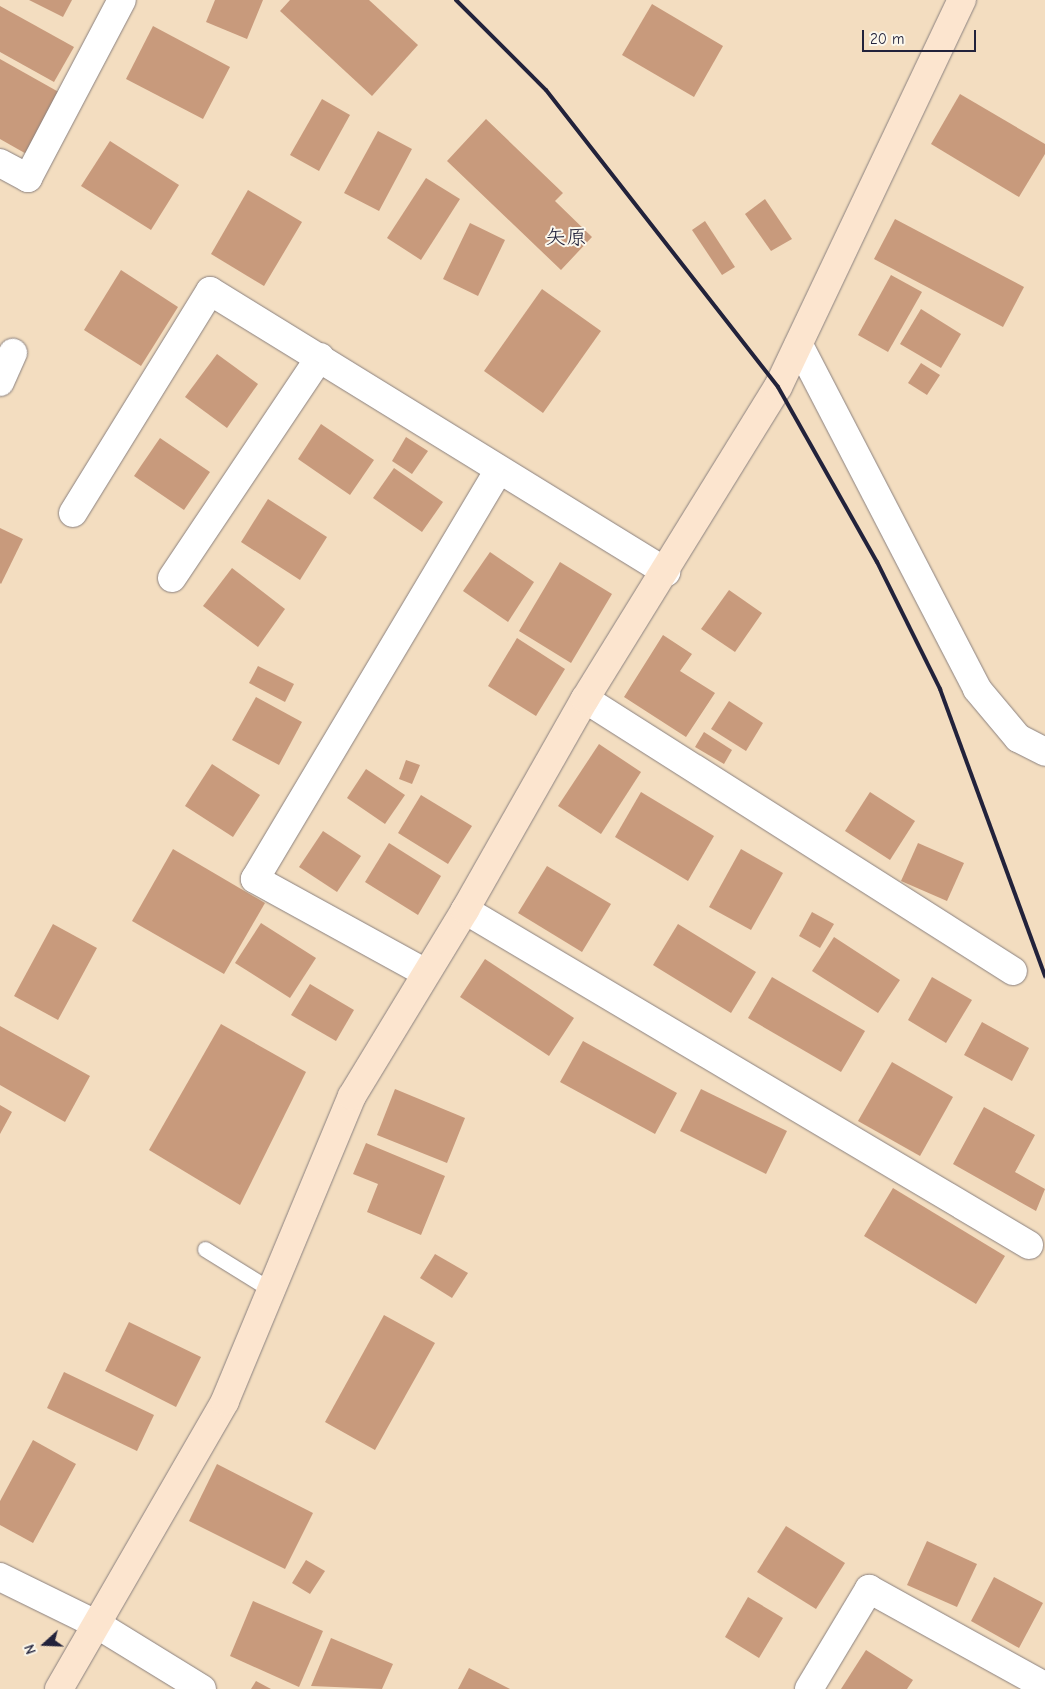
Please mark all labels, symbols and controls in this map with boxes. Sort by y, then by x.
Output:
scale bar [865,20,979,52]
text: 20 m [870,30,904,48]
district label: 矢原 [545,224,587,250]
north arrow [20,1619,70,1669]
text: N [21,1642,40,1657]

